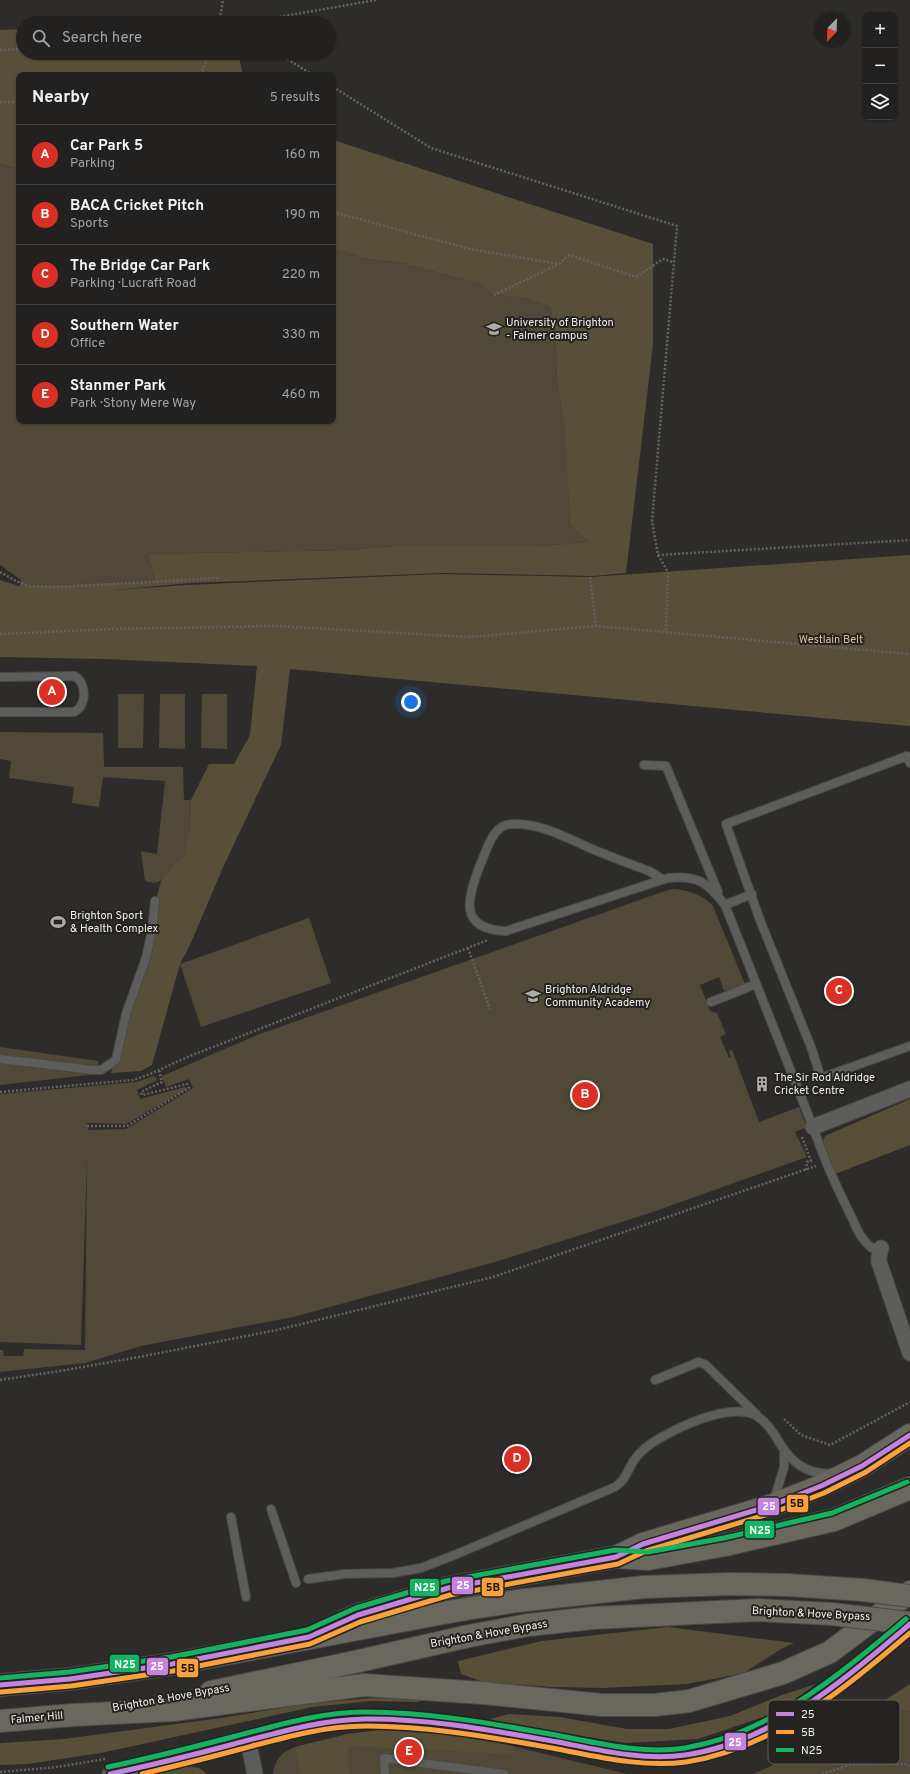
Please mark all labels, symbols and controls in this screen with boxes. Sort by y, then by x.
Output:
north arrow [814,12,850,48]
map controls [862,12,898,120]
button: + [862,12,898,48]
search box [16,16,336,60]
icon: search [30,27,52,49]
text: Search here [62,29,142,48]
button: − [862,48,898,84]
button: layers [862,84,898,120]
text: Nearby [32,87,89,109]
text: 5 results [270,90,320,106]
text: Car Park 5 [70,137,143,156]
text: A [40,147,50,163]
text: 160 m [285,147,320,163]
text: Parking [70,156,115,172]
text: BACA Cricket Pitch [70,197,204,216]
text: B [41,207,49,223]
text: 190 m [285,207,320,223]
text: Sports [70,216,109,232]
text: The Bridge Car Park [70,257,210,276]
text: C [41,267,49,283]
text: 220 m [282,267,320,283]
text: Parking · Lucraft Road [70,276,196,292]
place label: University of Brighton - Falmer campus [506,316,614,343]
text: Southern Water [70,317,179,336]
school or university icon: University of Brighton - Falmer campus [485,320,503,338]
text: D [40,327,50,343]
text: 330 m [282,327,320,343]
text: Office [70,336,105,352]
text: Stanmer Park [70,377,166,396]
text: E [41,387,49,403]
text: 460 m [282,387,320,403]
text: Park · Stony Mere Way [70,396,196,412]
park label: Westlain Belt [799,633,863,647]
pin: A [39,677,65,707]
your location [401,692,421,712]
place label: Brighton Sport & Health Complex [70,909,158,936]
sports icon: Brighton Sport & Health Complex [49,913,67,931]
pin: C [826,976,852,1006]
place label: Brighton Aldridge Community Academy [545,983,650,1010]
school or university icon: Brighton Aldridge Community Academy [524,987,542,1005]
place label: The Sir Rod Aldridge Cricket Centre [774,1071,875,1098]
building icon: The Sir Rod Aldridge Cricket Centre [753,1075,771,1093]
pin: B [572,1080,598,1110]
pin: D [504,1444,530,1474]
line badge: 5B [786,1494,809,1513]
line badge: 25 [757,1497,780,1516]
text: 5B [790,1497,804,1511]
text: 25 [762,1500,776,1514]
line badge: N25 [744,1520,775,1539]
text: N25 [749,1524,771,1538]
line badge: 25 [451,1576,474,1595]
line badge: 5B [481,1577,504,1597]
line badge: N25 [409,1578,440,1597]
text: 25 [456,1579,470,1593]
text: N25 [414,1581,436,1595]
text: 5B [486,1581,500,1595]
street label: Brighton & Hove Bypass [751,1604,871,1624]
street label: Brighton & Hove Bypass [429,1617,549,1651]
line badge: N25 [109,1654,140,1673]
line badge: 25 [146,1657,169,1676]
text: N25 [114,1658,136,1672]
line badge: 5B [176,1658,199,1678]
text: 25 [150,1660,164,1674]
text: 5B [181,1662,195,1676]
street label: Brighton & Hove Bypass [111,1681,231,1715]
legend [768,1700,900,1764]
text: 25 [801,1708,815,1722]
street label: Falmer Hill [10,1709,64,1727]
text: 5B [801,1726,815,1740]
line badge: 25 [724,1732,747,1751]
text: 25 [728,1736,742,1750]
pin: E [396,1737,422,1767]
text: N25 [801,1744,823,1758]

